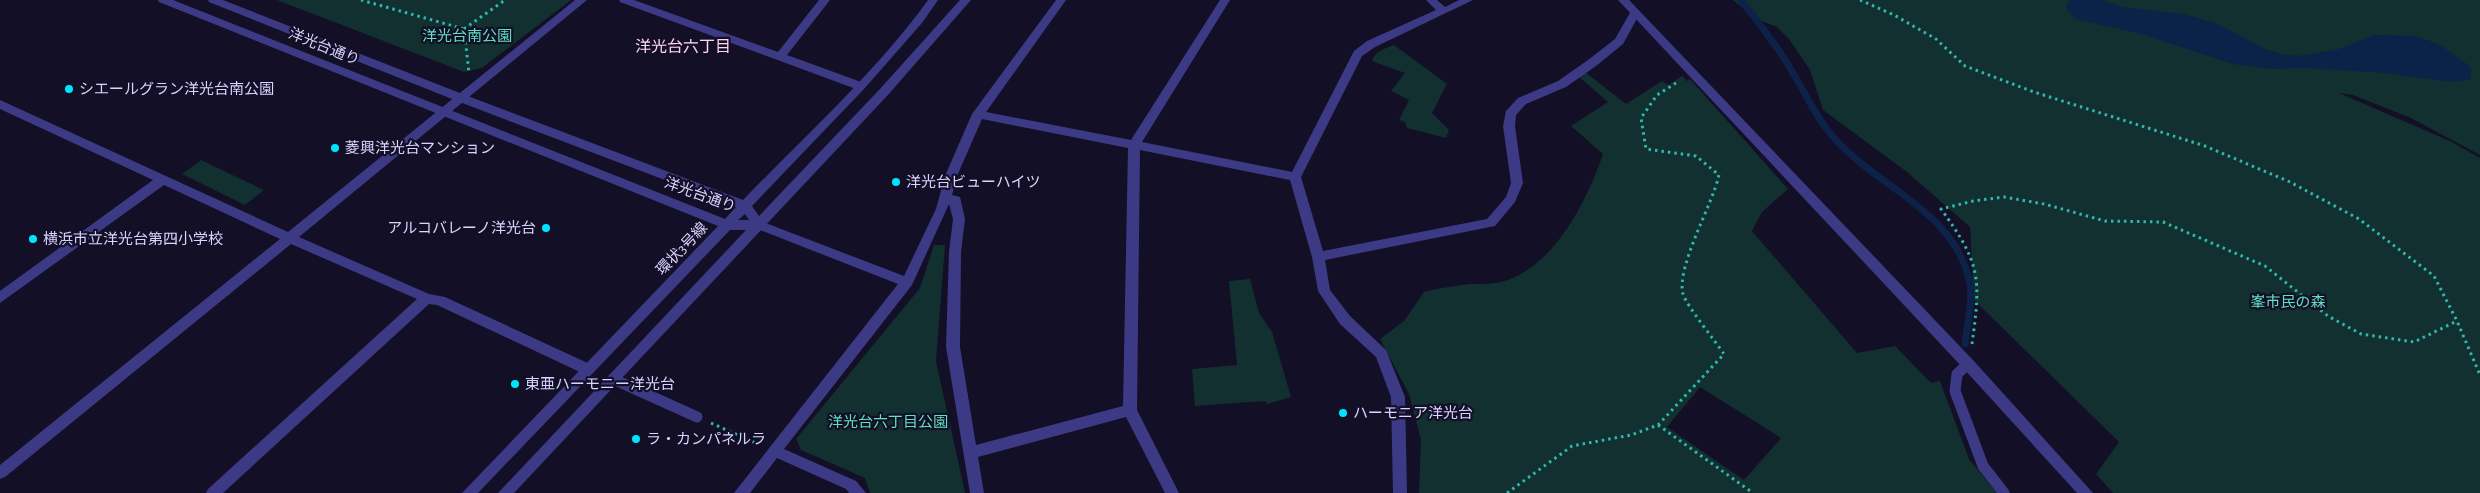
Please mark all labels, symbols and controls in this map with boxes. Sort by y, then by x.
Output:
street label: 洋光台通り [286,25,362,68]
park label: 洋光台南公園 [422,28,512,44]
district label: 洋光台六丁目 [635,38,731,55]
place label: シエールグラン洋光台南公園 [79,81,274,97]
marker: シエールグラン洋光台南公園 [63,83,75,95]
place label: 菱興洋光台マンション [345,140,495,156]
marker: 菱興洋光台マンション [329,142,341,154]
street label: 洋光台通り [662,174,738,215]
place label: 洋光台ビューハイツ [906,174,1040,190]
marker: 洋光台ビューハイツ [890,176,902,188]
street label: 環状3号線 [652,219,710,278]
place label: アルコバレーノ洋光台 [387,220,536,236]
marker: アルコバレーノ洋光台 [540,222,552,234]
place label: 横浜市立洋光台第四小学校 [43,231,223,247]
marker: 横浜市立洋光台第四小学校 [27,233,39,245]
park label: 峯市民の森 [2250,294,2326,310]
place label: 東亜ハーモニー洋光台 [525,376,675,392]
marker: 東亜ハーモニー洋光台 [509,378,521,390]
place label: ハーモニア洋光台 [1353,405,1473,421]
marker: ハーモニア洋光台 [1337,407,1349,419]
park label: 洋光台六丁目公園 [828,414,948,430]
place label: ラ・カンパネルラ [646,432,766,447]
marker: ラ・カンパネルラ [630,433,642,445]

